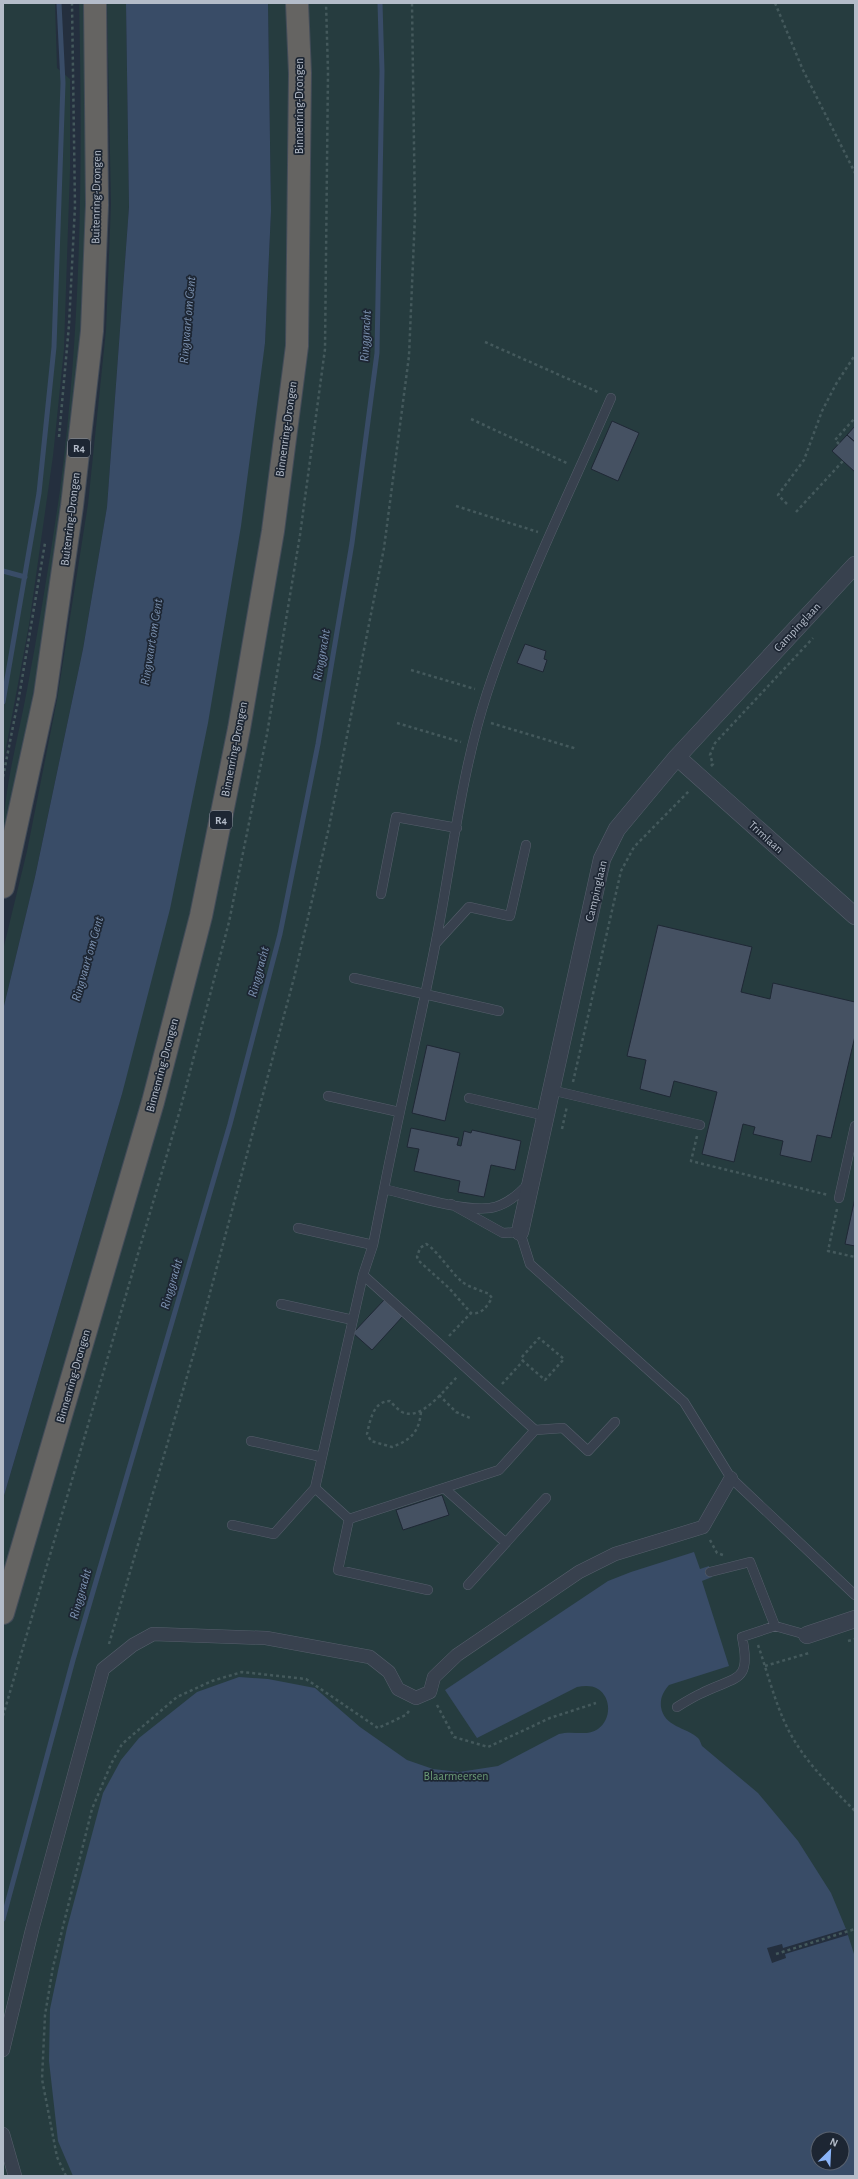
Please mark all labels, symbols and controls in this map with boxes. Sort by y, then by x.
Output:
street label: Binnenring-Drongen [293,58,305,154]
street label: Buitenring-Drongen [89,150,103,244]
water label: Ringvaart om Gent [178,275,198,364]
water label: Ringgracht [358,309,374,362]
street label: Binnenring-Drongen [273,380,299,478]
road number: R4 [68,439,90,457]
street label: Buitenring-Drongen [58,472,82,566]
water label: Ringvaart om Gent [139,597,165,686]
street label: Campinglaan [771,600,823,654]
water label: Ringgracht [311,628,333,682]
street label: Binnenring-Drongen [219,700,249,798]
road number: R4 [210,811,232,829]
street label: Trimlaan [747,819,785,855]
street label: Campinglaan [583,859,609,923]
water label: Ringvaart om Gent [70,914,107,1003]
water label: Ringgracht [246,945,272,999]
street label: Binnenring-Drongen [144,1017,180,1113]
water label: Ringgracht [159,1257,186,1311]
street label: Binnenring-Drongen [54,1328,92,1424]
water label: Ringgracht [68,1567,95,1621]
park label: Blaarmeersen [424,1770,488,1782]
north arrow [810,2131,850,2171]
text: N [828,2136,840,2149]

